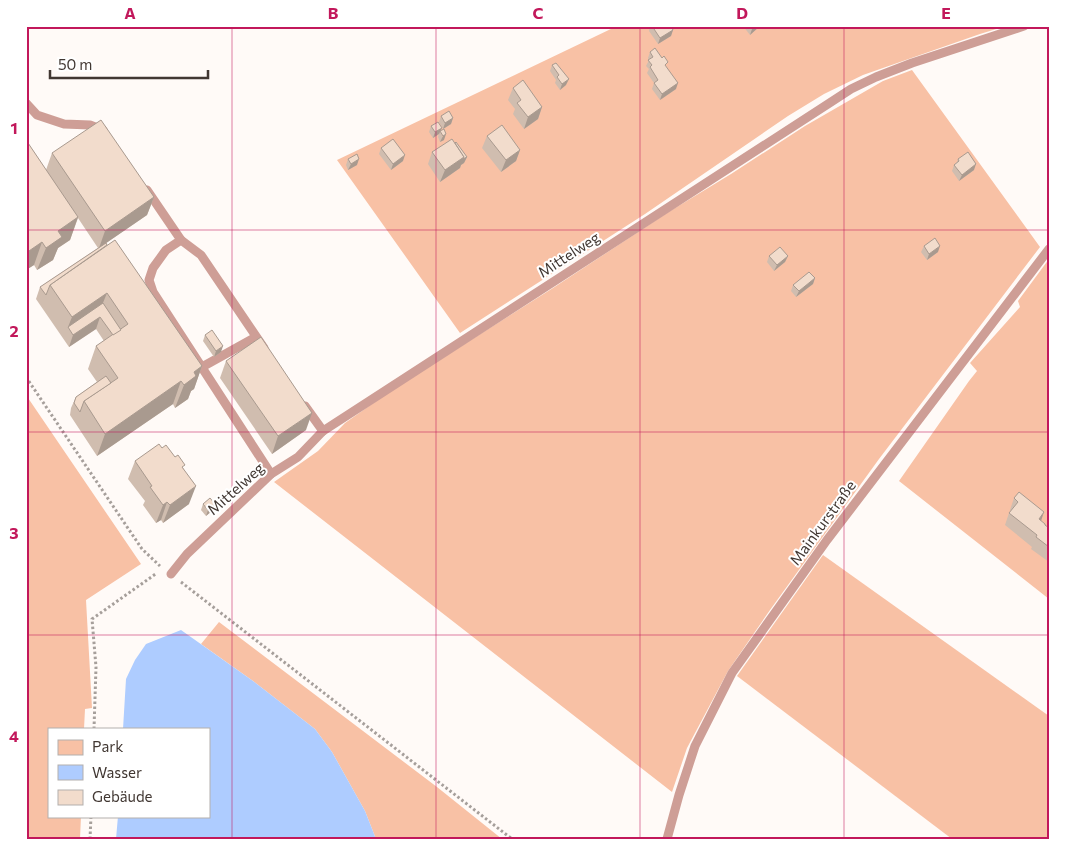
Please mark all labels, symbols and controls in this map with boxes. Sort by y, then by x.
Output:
text: A [124,3,136,22]
text: B [328,3,339,22]
text: C [533,3,544,22]
text: D [736,3,748,22]
text: E [941,3,951,22]
scale bar [50,48,208,80]
text: 50 m [58,55,92,73]
text: 1 [10,118,18,137]
street label: Mittelweg [534,228,603,281]
text: 2 [9,321,19,340]
street label: Mittelweg [203,458,267,518]
street label: Mainkurstraße [785,476,859,568]
text: 3 [9,523,19,542]
text: 4 [9,726,19,745]
legend [48,728,210,818]
text: Park [92,737,123,755]
text: Wasser [92,763,142,781]
text: Gebäude [92,787,153,805]

